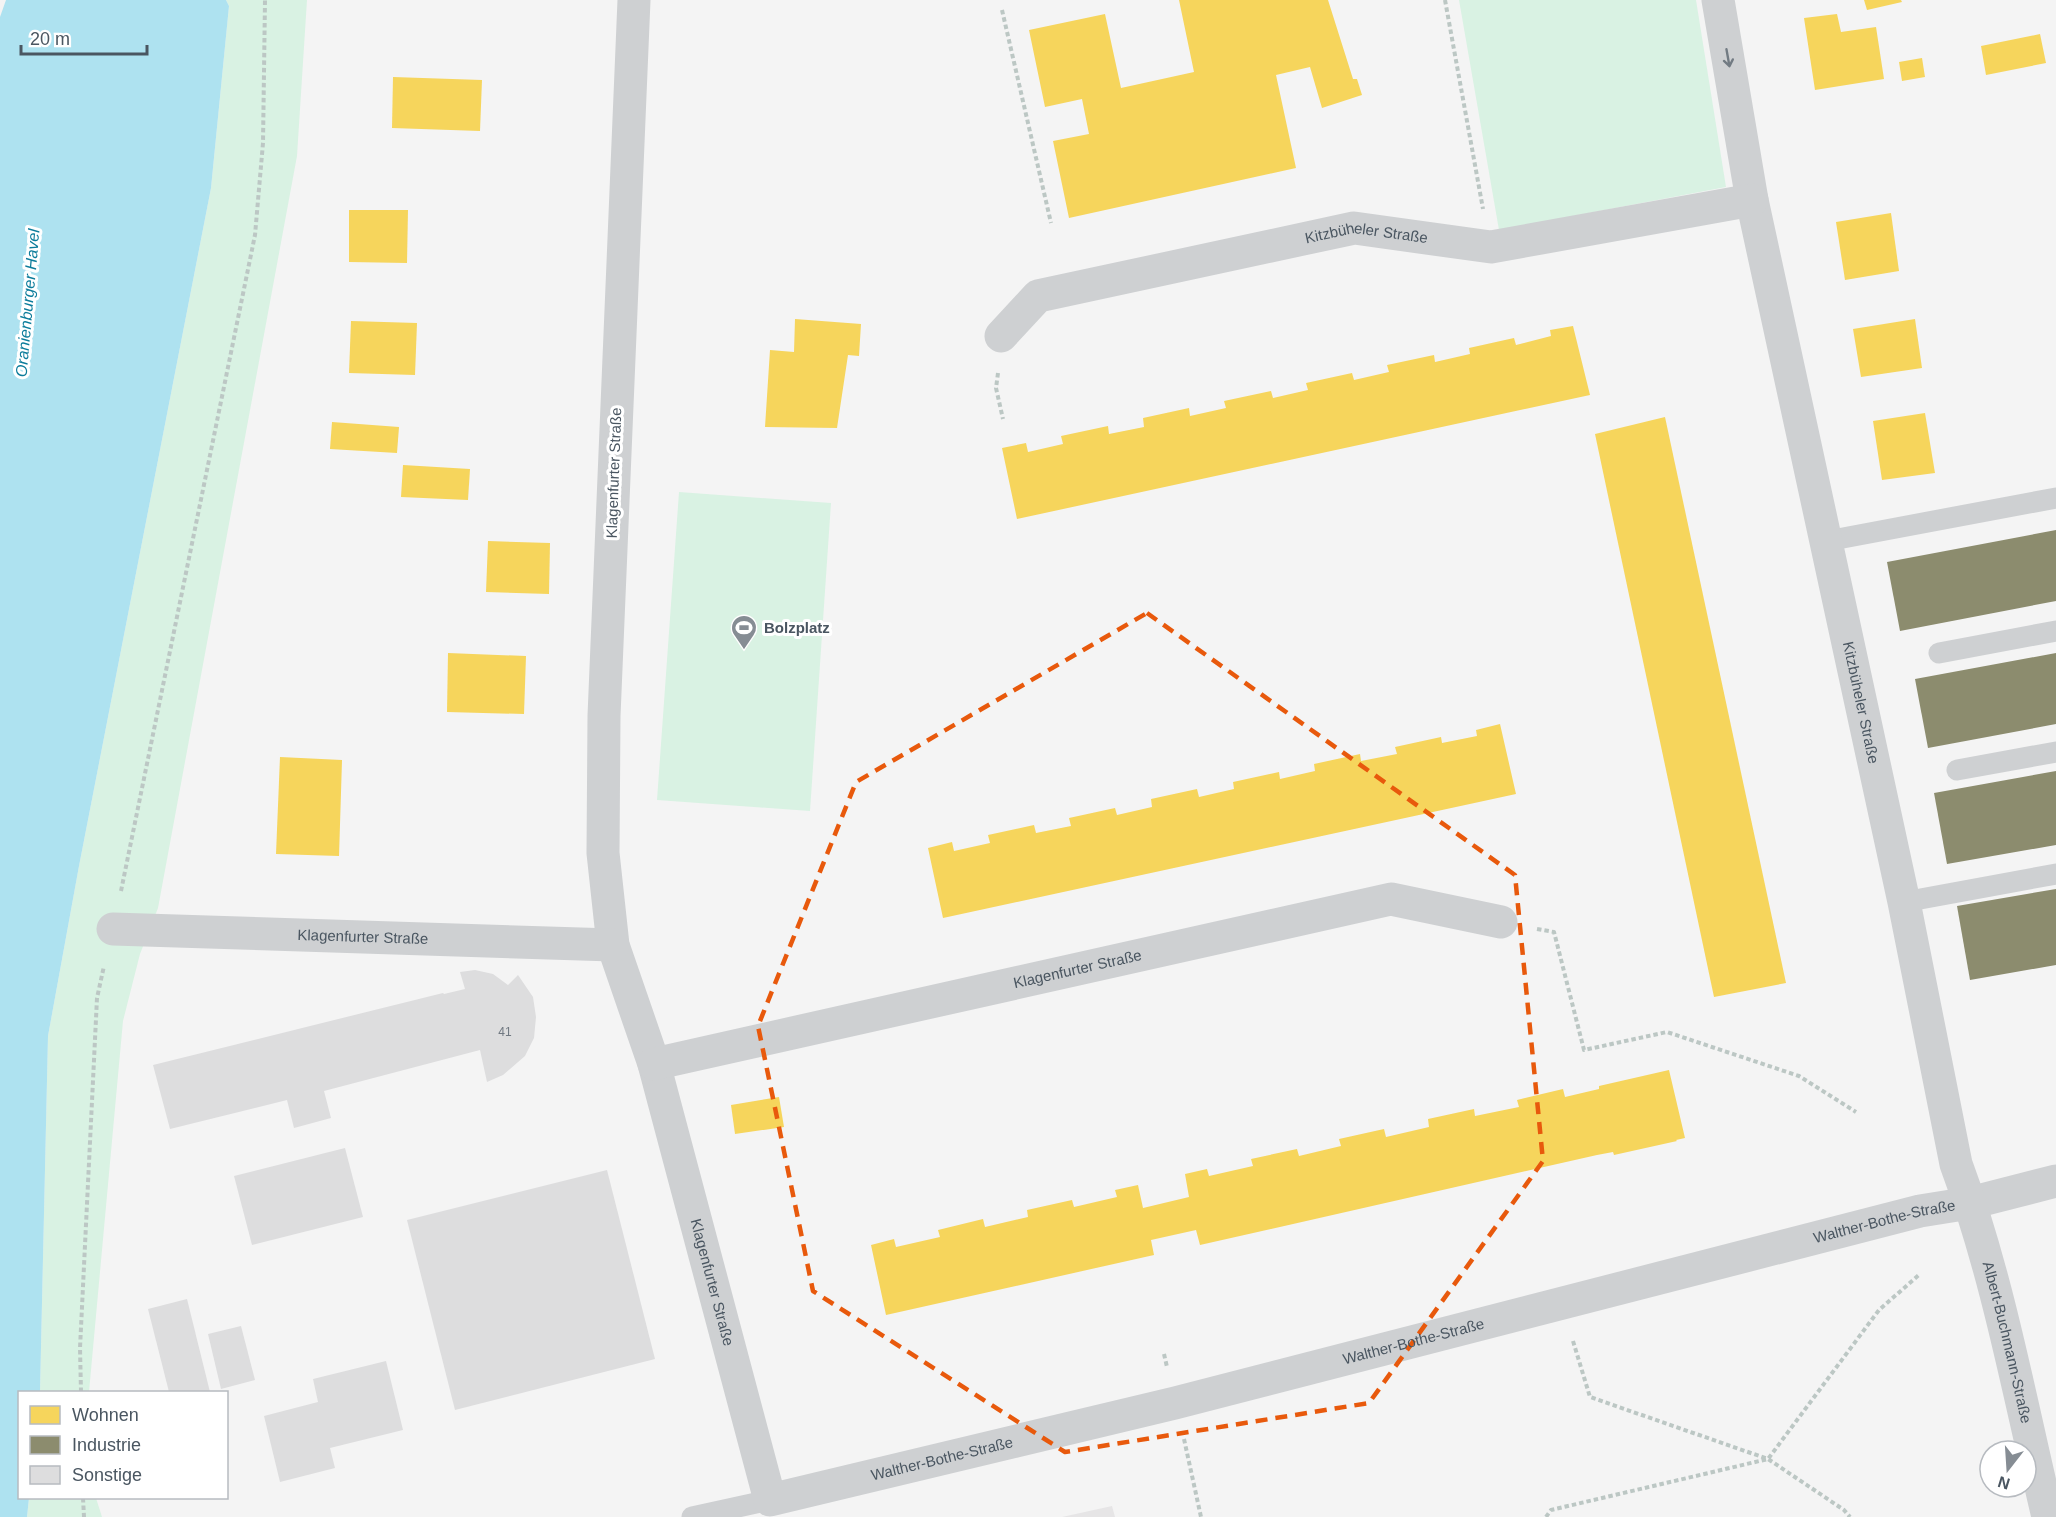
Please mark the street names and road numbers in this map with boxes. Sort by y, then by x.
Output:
street label: Kitzbüheler Straße [1303,219,1429,246]
street label: Klagenfurter Straße [603,407,624,539]
street label: Kitzbüheler Straße [1840,640,1883,765]
street label: Klagenfurter Straße [297,926,429,947]
street label: Klagenfurter Straße [1012,946,1143,991]
street label: Walther-Bothe-Straße [1812,1196,1957,1246]
street label: Klagenfurter Straße [688,1217,738,1348]
street label: Albert-Buchmann-Straße [1980,1259,2035,1425]
street label: Walther-Bothe-Straße [1341,1315,1486,1367]
street label: Walther-Bothe-Straße [869,1433,1015,1484]

